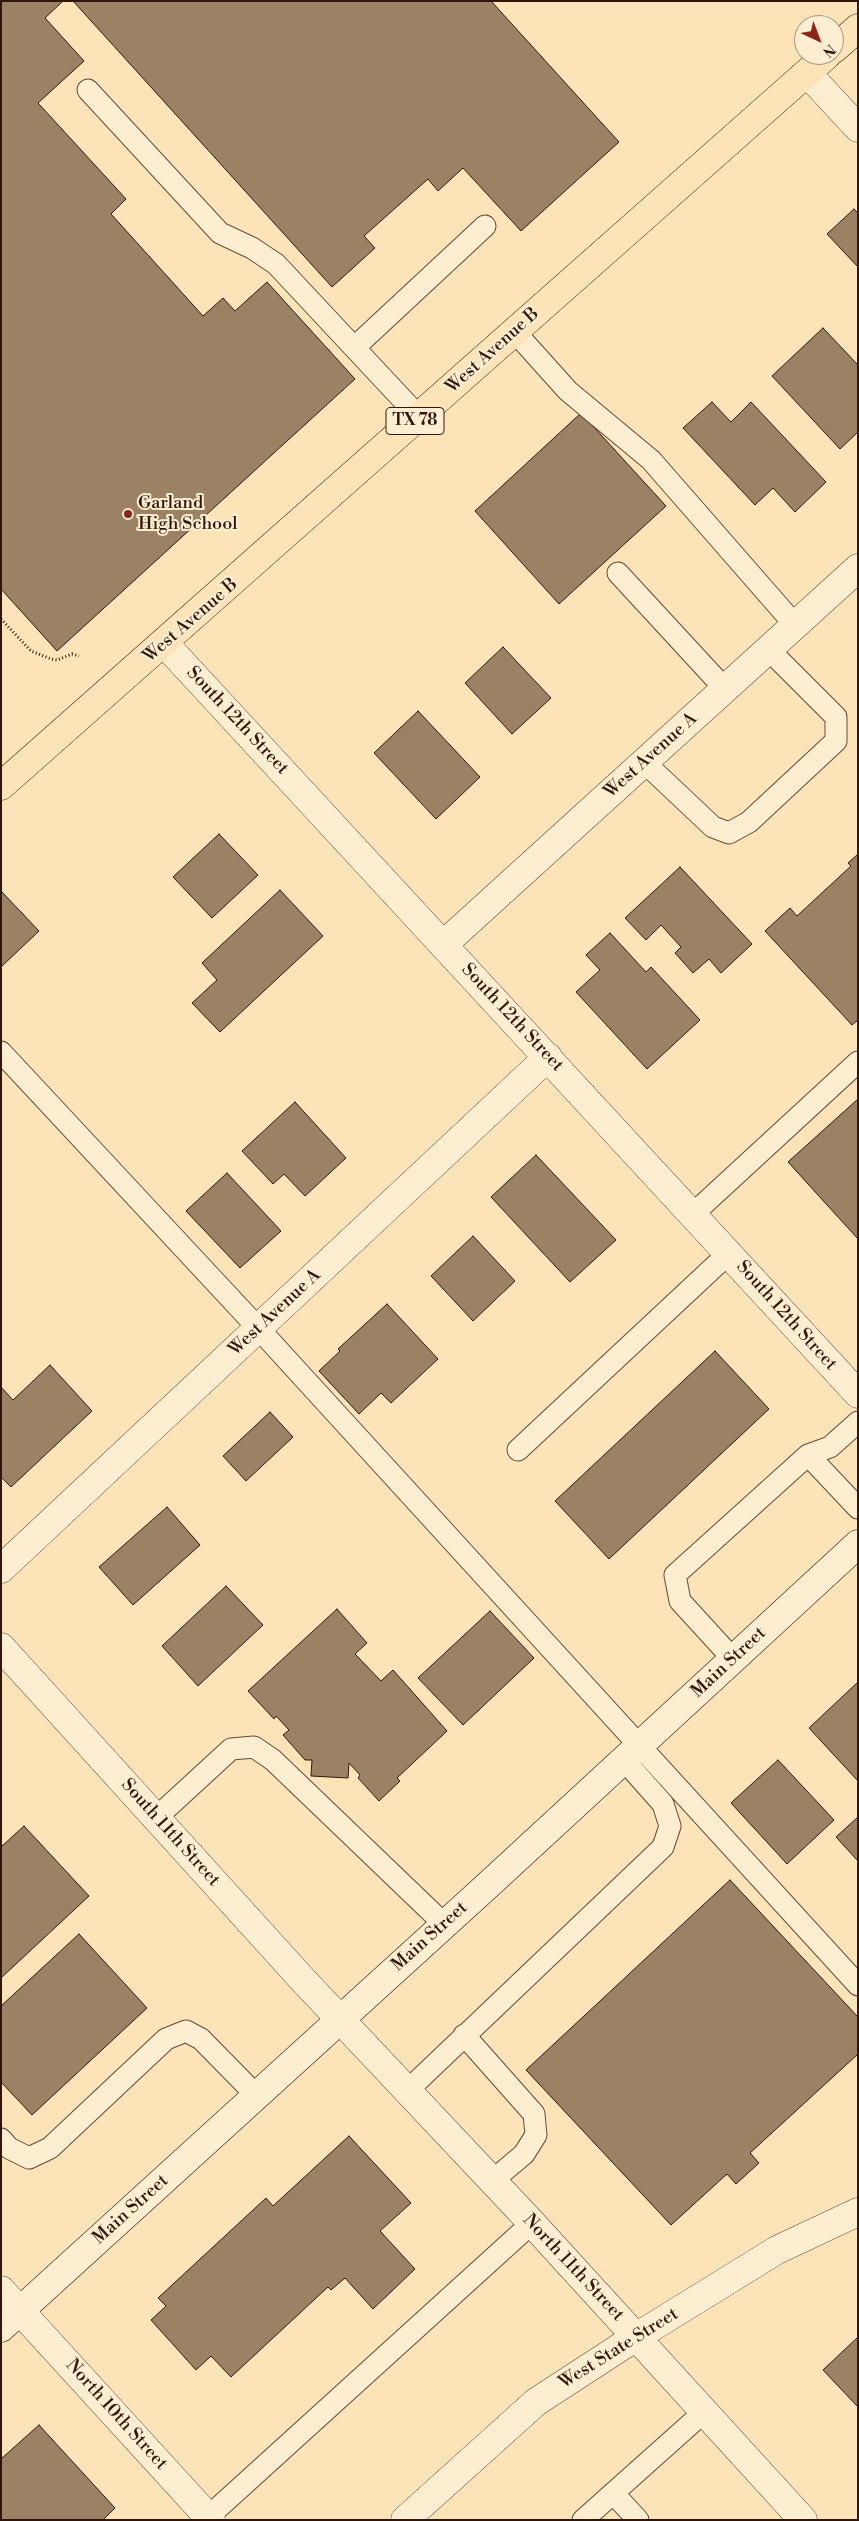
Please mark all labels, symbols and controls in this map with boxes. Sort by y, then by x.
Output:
north arrow [794,15,844,65]
text: N [818,40,839,61]
street label: West Avenue B [442,303,544,399]
road number: TX 78 [386,408,444,434]
place label: Garland High School [138,493,238,536]
marker: Garland High School [122,508,134,520]
street label: West Avenue B [139,574,243,668]
street label: South 12th Street [181,662,293,780]
street label: West Avenue A [600,709,702,803]
street label: South 12th Street [456,959,568,1077]
street label: South 12th Street [731,1257,841,1375]
street label: West Avenue A [225,1265,325,1361]
street label: Main Street [687,1623,771,1703]
street label: South 11th Street [116,1775,224,1891]
street label: Main Street [388,1897,472,1977]
street label: Main Street [89,2170,173,2250]
street label: North 11th Street [518,2210,628,2326]
street label: West State Street [555,2304,683,2394]
street label: North 10th Street [61,2355,171,2475]

